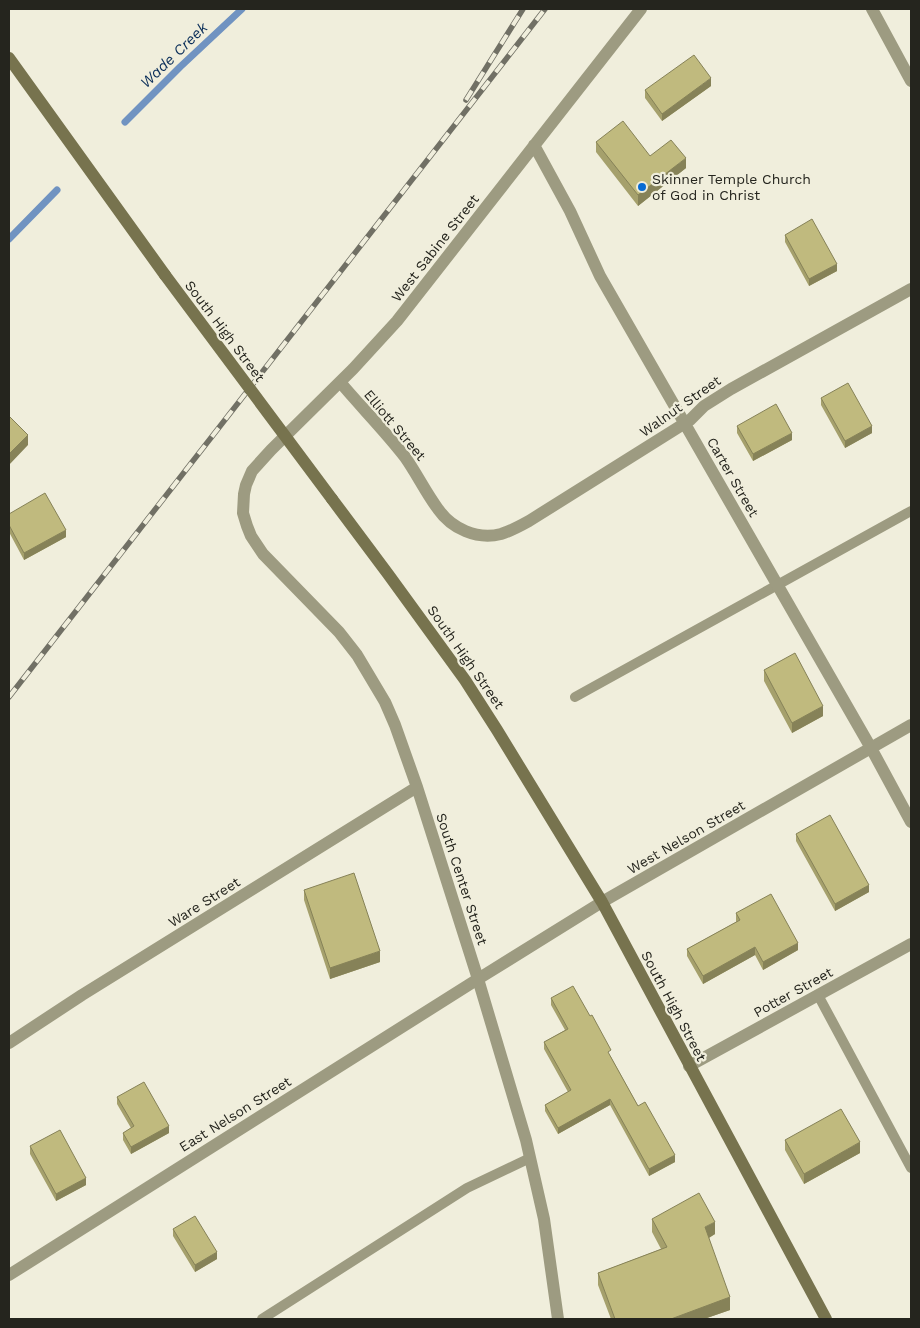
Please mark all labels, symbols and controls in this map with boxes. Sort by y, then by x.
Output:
water label: Wade Creek [137,18,212,92]
place label: Skinner Temple Church of God in Christ [652,171,811,203]
marker: Skinner Temple Church of God in Christ [636,181,648,193]
street label: West Sabine Street [388,191,482,305]
street label: South High Street [182,277,268,385]
street label: Walnut Street [636,372,724,440]
street label: Elliott Street [361,386,429,464]
street label: Carter Street [704,434,762,520]
street label: South High Street [424,602,508,712]
street label: West Nelson Street [624,797,748,877]
street label: South Center Street [433,811,491,947]
street label: Ware Street [165,874,243,930]
street label: South High Street [638,948,710,1064]
street label: Potter Street [751,964,835,1020]
street label: East Nelson Street [176,1073,294,1155]

